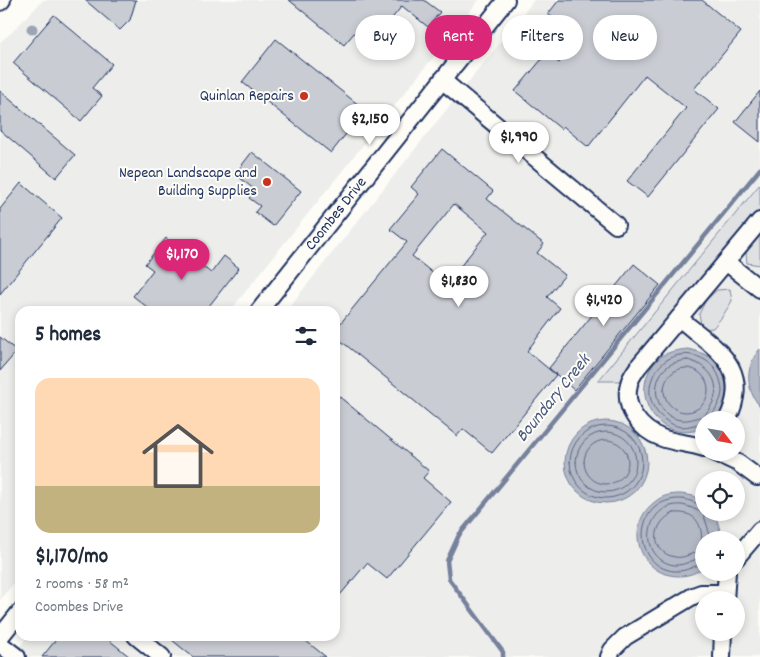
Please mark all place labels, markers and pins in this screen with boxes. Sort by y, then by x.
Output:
place label: Quinlan Repairs [200,85,294,108]
marker: Quinlan Repairs [298,90,310,102]
pin: $2,150 [329,104,411,146]
pin: $1,990 [478,121,560,164]
place label: Nepean Landscape and Building Supplies [119,162,257,203]
marker: Nepean Landscape and Building Supplies [261,176,273,188]
pin: $1,170 [141,238,223,281]
pin: $1,830 [418,266,500,308]
pin: $1,420 [563,284,645,327]

